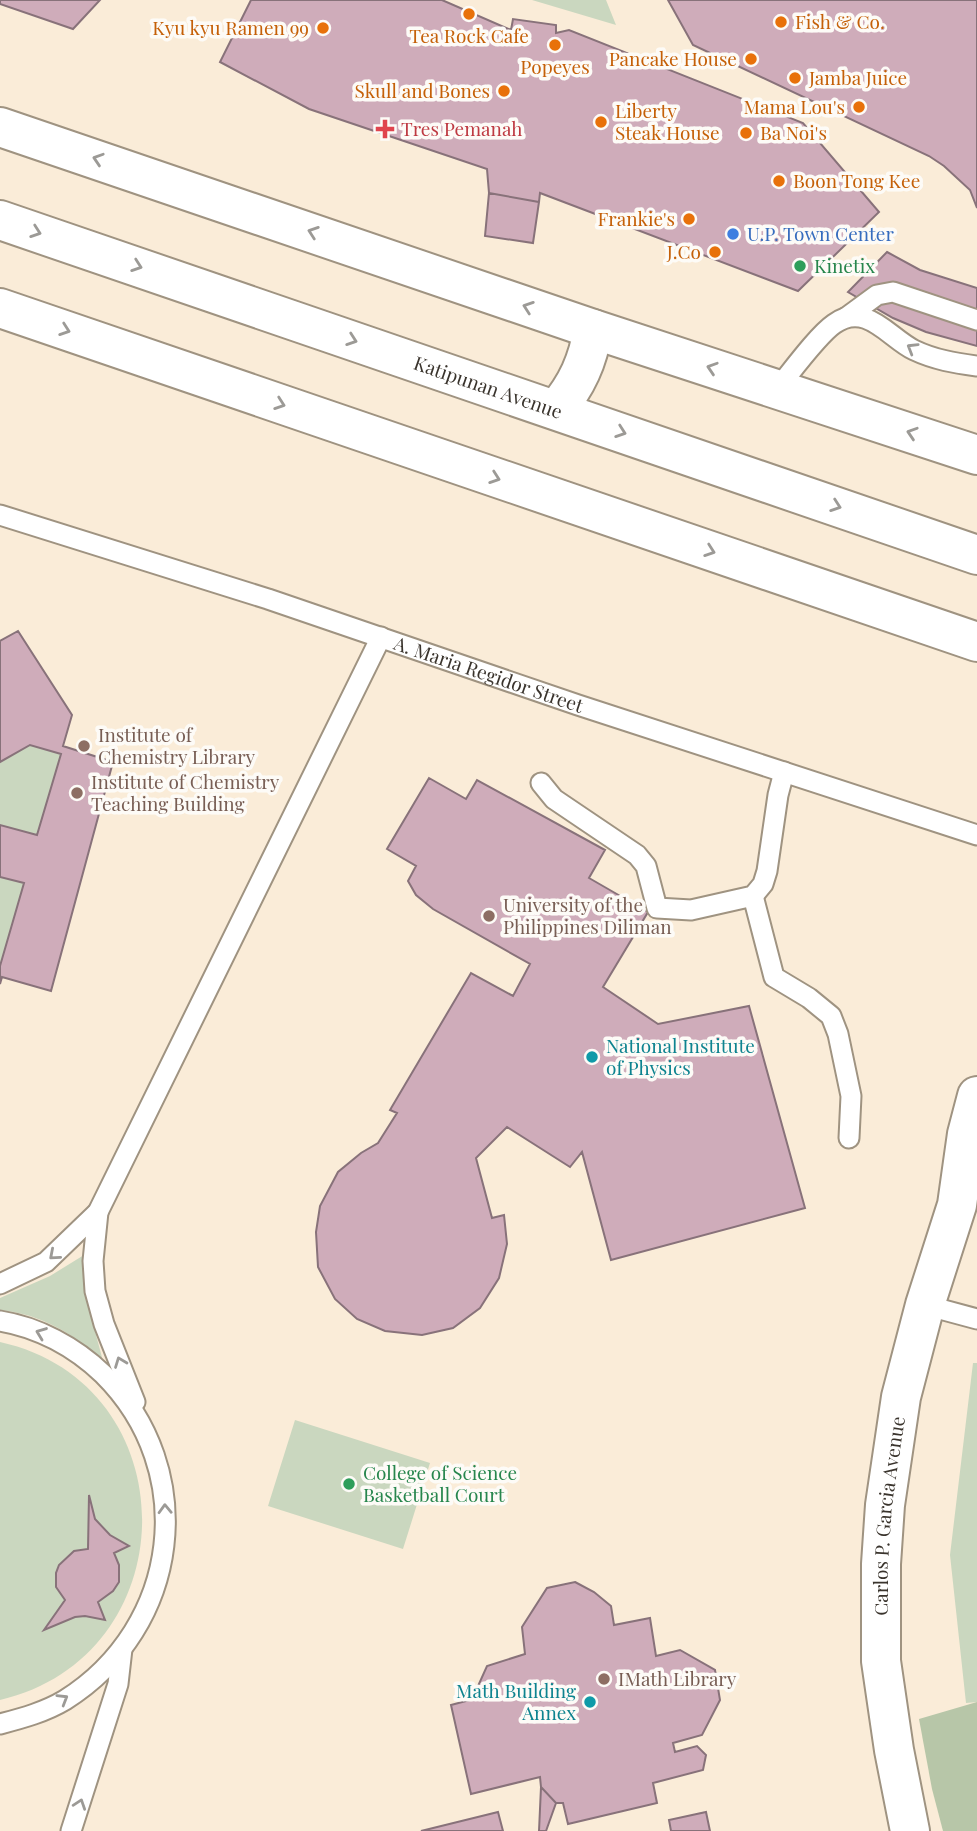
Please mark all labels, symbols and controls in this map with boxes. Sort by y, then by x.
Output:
marker: Tea Rock Cafe [461,6,477,22]
place label: Fish & Co. [795,8,885,34]
place label: Kyu kyu Ramen 99 [152,14,309,40]
marker: Fish & Co. [773,14,789,30]
marker: Kyu kyu Ramen 99 [315,20,331,36]
place label: Tea Rock Cafe [409,22,529,48]
marker: Popeyes [547,37,563,53]
place label: Pancake House [609,45,737,71]
marker: Pancake House [743,51,759,67]
place label: Popeyes [520,53,590,79]
place label: Jamba Juice [808,64,907,90]
marker: Jamba Juice [787,70,803,86]
place label: Skull and Bones [354,77,490,103]
marker: Skull and Bones [496,83,512,99]
place label: Mama Lou's [744,93,845,119]
place label: Liberty Steak House [615,97,720,145]
marker: Mama Lou's [851,99,867,115]
marker: Liberty Steak House [593,114,609,130]
place label: Tres Pemanah [401,115,523,141]
marker: Tres Pemanah [375,119,395,139]
place label: Ba Noi's [760,119,827,145]
marker: Ba Noi's [738,125,754,141]
one-way arrow [92,152,104,167]
place label: Boon Tong Kee [793,167,920,193]
marker: Boon Tong Kee [771,173,787,189]
place label: Frankie's [597,205,675,231]
marker: Frankie's [681,211,697,227]
place label: U.P. Town Center [747,220,894,246]
one-way arrow [29,224,42,238]
one-way arrow [308,226,320,240]
marker: U.P. Town Center [725,226,741,242]
place label: J.Co [666,238,701,264]
marker: J.Co [707,244,723,260]
place label: Kinetix [814,252,875,278]
one-way arrow [130,258,142,273]
marker: Kinetix [792,258,808,274]
one-way arrow [523,301,535,315]
one-way arrow [58,322,70,336]
one-way arrow [345,332,357,346]
one-way arrow [907,343,920,356]
street label: Katipunan Avenue [411,349,566,424]
one-way arrow [706,362,718,376]
one-way arrow [273,396,285,410]
one-way arrow [614,424,627,438]
one-way arrow [907,427,919,442]
one-way arrow [488,470,501,484]
one-way arrow [830,498,842,512]
one-way arrow [704,543,716,557]
street label: A. Maria Regidor Street [390,629,587,718]
place label: Institute of Chemistry Library [98,721,256,769]
marker: Institute of Chemistry Library [76,738,92,754]
place label: Institute of Chemistry Teaching Building [91,768,280,816]
marker: Institute of Chemistry Teaching Building [69,785,85,801]
place label: University of the Philippines Diliman [503,891,672,939]
marker: University of the Philippines Diliman [481,908,497,924]
place label: National Institute of Physics [606,1032,755,1080]
marker: National Institute of Physics [584,1049,600,1065]
one-way arrow [49,1247,62,1259]
one-way arrow [36,1328,48,1342]
one-way arrow [115,1356,129,1368]
street label: Carlos P. Garcia Avenue [867,1414,910,1616]
place label: College of Science Basketball Court [363,1459,517,1507]
marker: College of Science Basketball Court [341,1476,357,1492]
one-way arrow [158,1504,173,1515]
place label: IMath Library [618,1665,737,1691]
marker: IMath Library [596,1671,612,1687]
place label: Math Building Annex [456,1677,576,1725]
marker: Math Building Annex [582,1694,598,1710]
one-way arrow [56,1695,69,1708]
one-way arrow [72,1798,86,1811]

